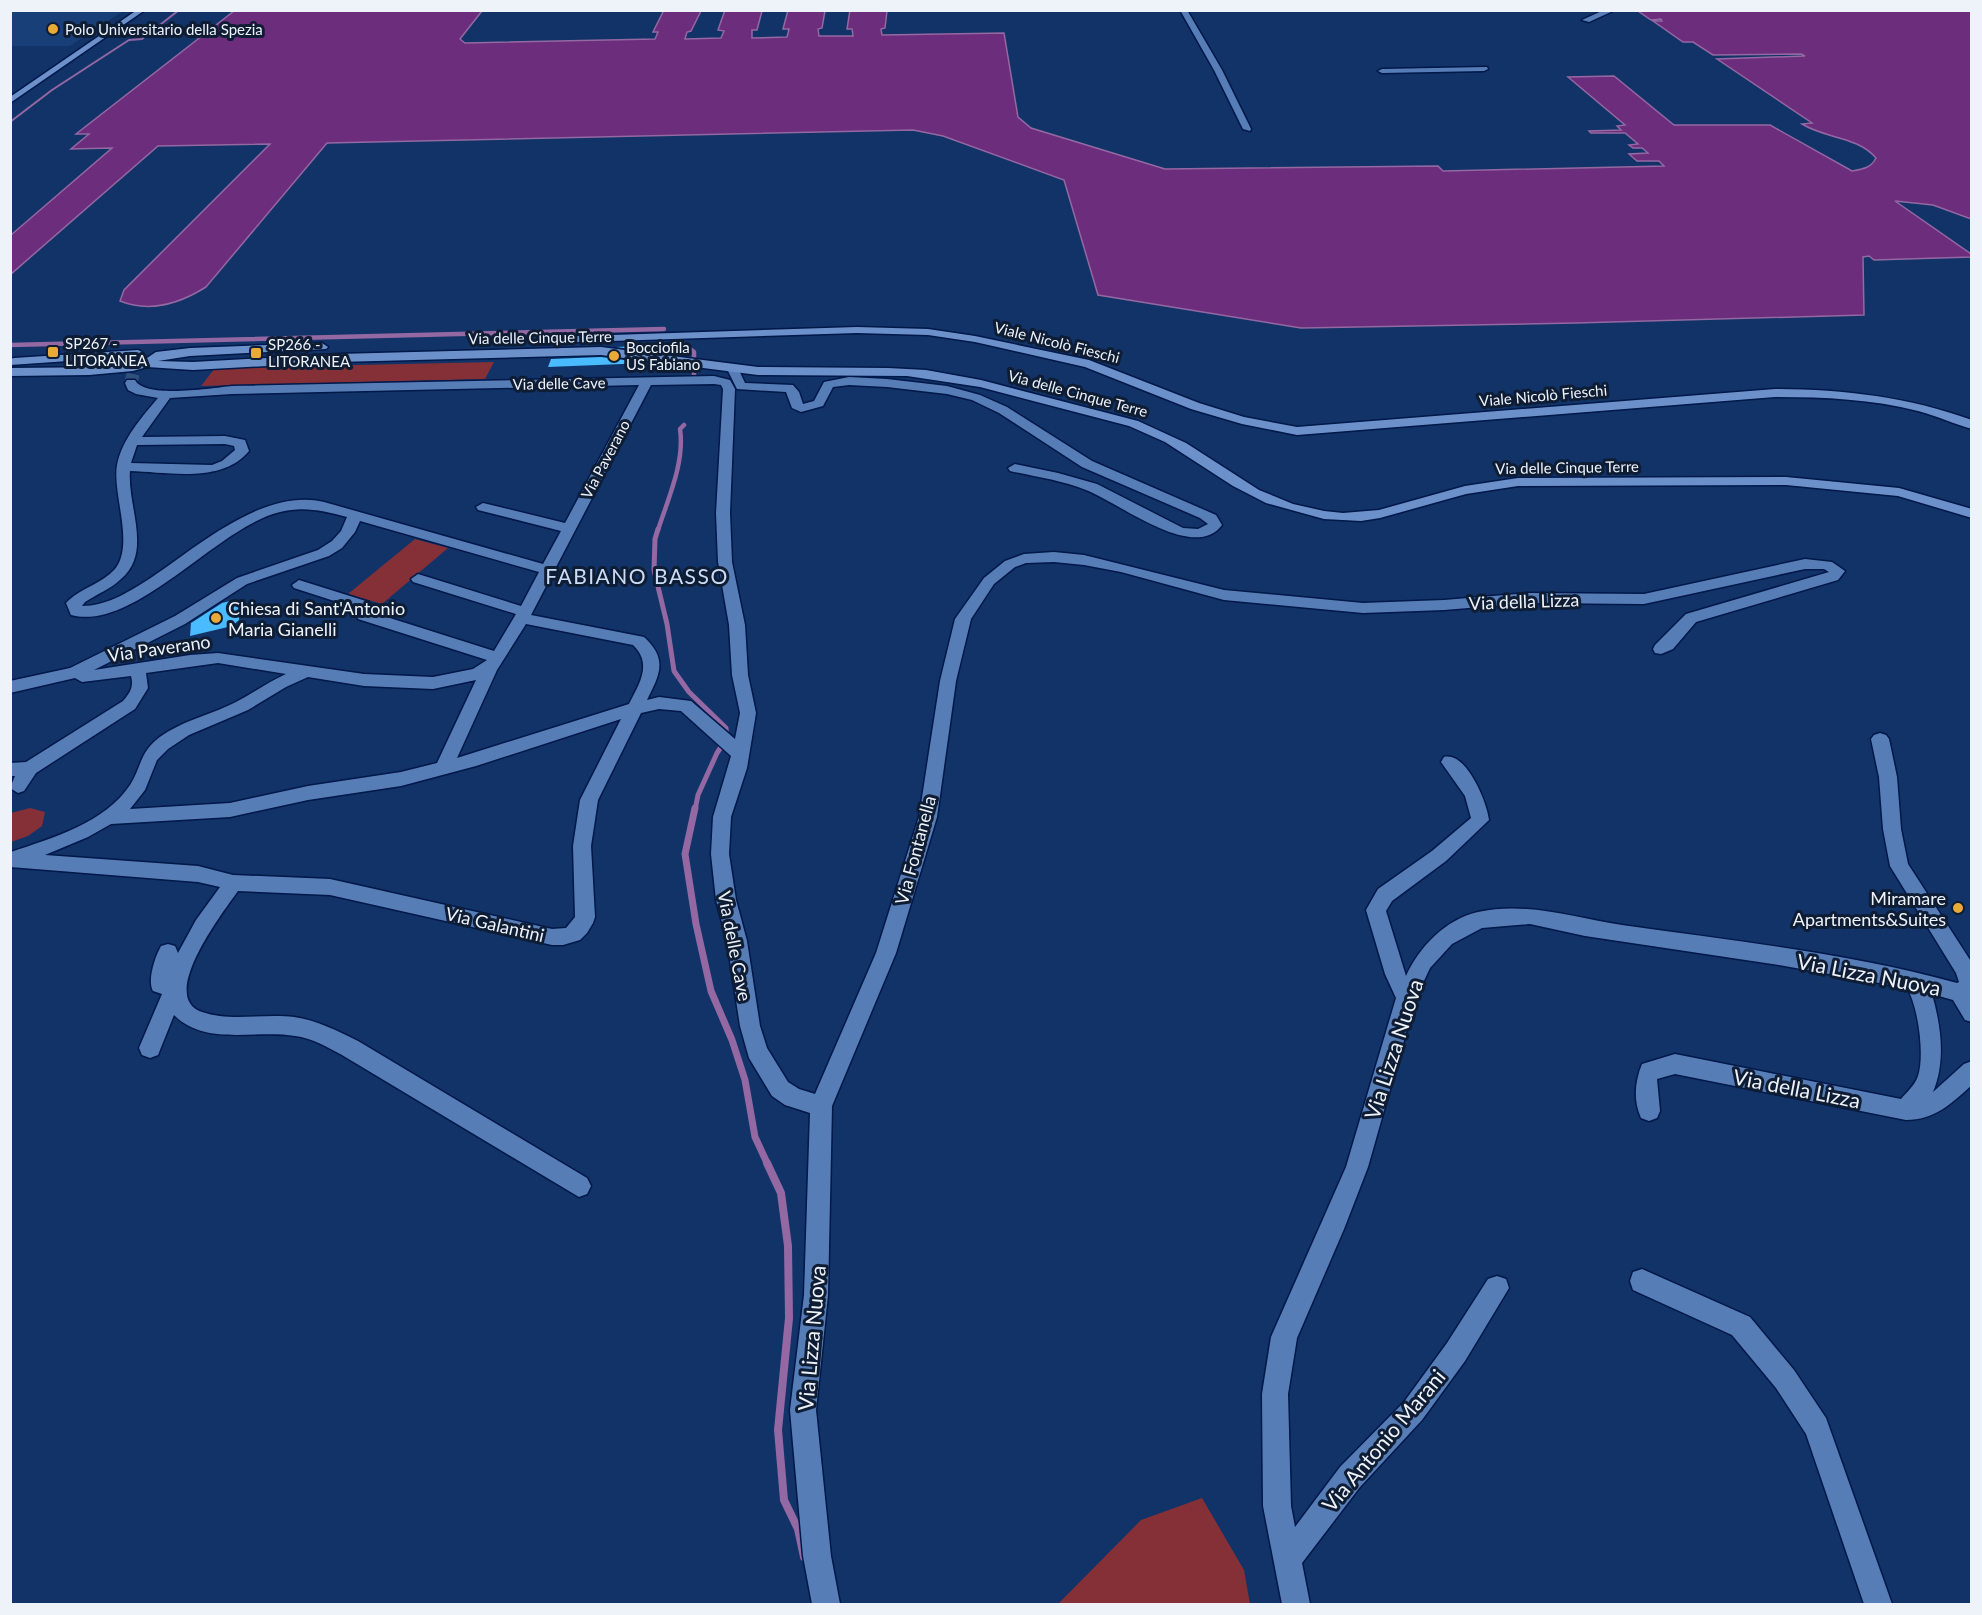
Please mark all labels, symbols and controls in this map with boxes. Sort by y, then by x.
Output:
place label: Polo Universitario della Spezia [65,20,263,38]
marker: Polo Universitario della Spezia [46,22,60,36]
street label: Viale Nicolò Fieschi [992,318,1122,366]
street label: Via delle Cinque Terre [468,327,612,347]
place label: SP267 - LITORANEA [65,334,148,369]
place label: SP266 - LITORANEA [268,335,351,370]
place label: Bocciofila US Fabiano [626,338,700,373]
marker: SP267 - LITORANEA [46,345,60,359]
marker: SP266 - LITORANEA [249,346,263,360]
marker: Bocciofila US Fabiano [607,349,621,363]
street label: Via delle Cinque Terre [1006,366,1150,420]
street label: Via delle Cave [512,373,606,393]
street label: Viale Nicolò Fieschi [1478,380,1608,410]
street label: Via Paverano [577,417,633,501]
street label: Via delle Cinque Terre [1495,457,1639,477]
district label: FABIANO BASSO [545,563,729,588]
street label: Via della Lizza [1468,588,1580,614]
place label: Chiesa di Sant'Antonio Maria Gianelli [228,597,405,640]
marker: Chiesa di Sant'Antonio Maria Gianelli [209,611,223,625]
street label: Via Paverano [106,630,212,666]
street label: Via Fontanella [890,793,940,907]
place label: Miramare Apartments&Suites [1793,887,1946,930]
street label: Via delle Cave [714,889,756,1003]
marker: Miramare Apartments&Suites [1951,901,1965,915]
street label: Via Galantini [443,902,547,946]
street label: Via Lizza Nuova [1795,948,1943,1000]
street label: Via Lizza Nuova [1359,976,1427,1122]
street label: Via della Lizza [1731,1063,1863,1113]
street label: Via Lizza Nuova [792,1264,830,1412]
street label: Via Antonio Marani [1316,1364,1450,1516]

